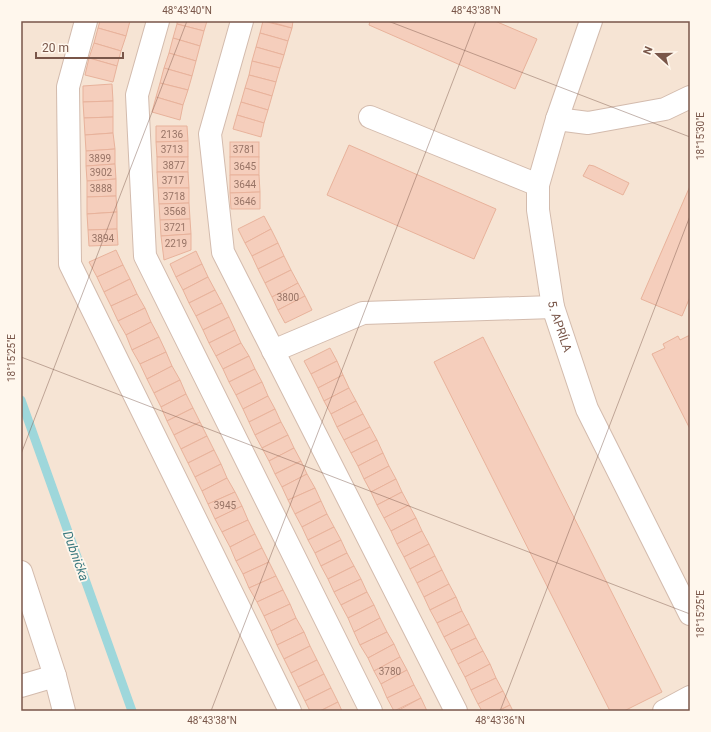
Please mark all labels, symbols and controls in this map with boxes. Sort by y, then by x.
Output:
text: 48°43'40"N [162,5,212,16]
text: 48°43'38"N [451,5,501,16]
scale bar [36,34,123,60]
north arrow [637,34,677,74]
text: 20 m [42,41,69,55]
text: N [641,44,656,57]
text: 18°15'30"E [695,112,706,160]
house number: 2136 [161,129,184,140]
house number: 3713 [161,144,183,155]
house number: 3781 [233,144,255,155]
house number: 3899 [89,153,111,164]
house number: 3877 [163,160,186,171]
house number: 3645 [234,161,257,172]
house number: 3902 [90,167,113,178]
house number: 3717 [162,175,185,186]
house number: 3644 [234,179,257,190]
house number: 3888 [90,183,113,194]
house number: 3718 [163,191,186,202]
house number: 3646 [234,196,257,207]
house number: 3568 [164,206,187,217]
house number: 3721 [164,222,186,233]
house number: 3894 [92,233,115,244]
house number: 2219 [165,238,187,249]
house number: 3800 [277,292,300,303]
street label: 5. APRÍLA [545,300,575,354]
text: 18°15'25"E [6,334,17,382]
house number: 3945 [214,500,237,511]
water label: Dubnička [60,529,92,583]
text: 18°15'25"E [695,590,706,638]
house number: 3780 [379,666,402,677]
text: 48°43'38"N [187,715,237,726]
text: 48°43'36"N [475,715,525,726]

